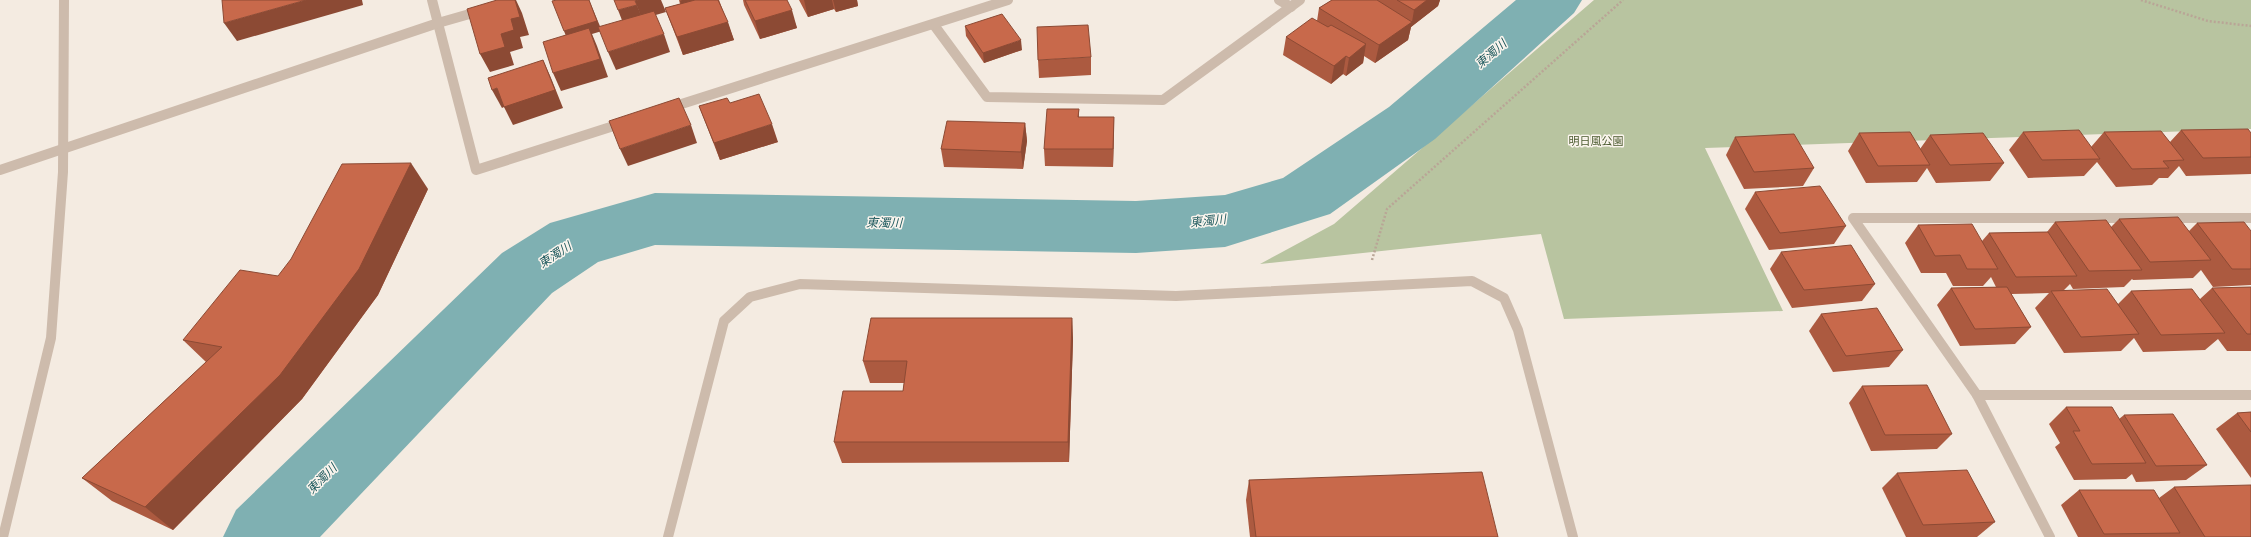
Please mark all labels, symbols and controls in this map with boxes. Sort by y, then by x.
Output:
water label: 東濁川 [1473,36,1512,73]
park label: 明日風公園 [1569,135,1624,149]
water label: 東濁川 [1189,212,1229,232]
water label: 東濁川 [866,216,904,232]
water label: 東濁川 [536,238,577,272]
water label: 東濁川 [304,460,343,498]

